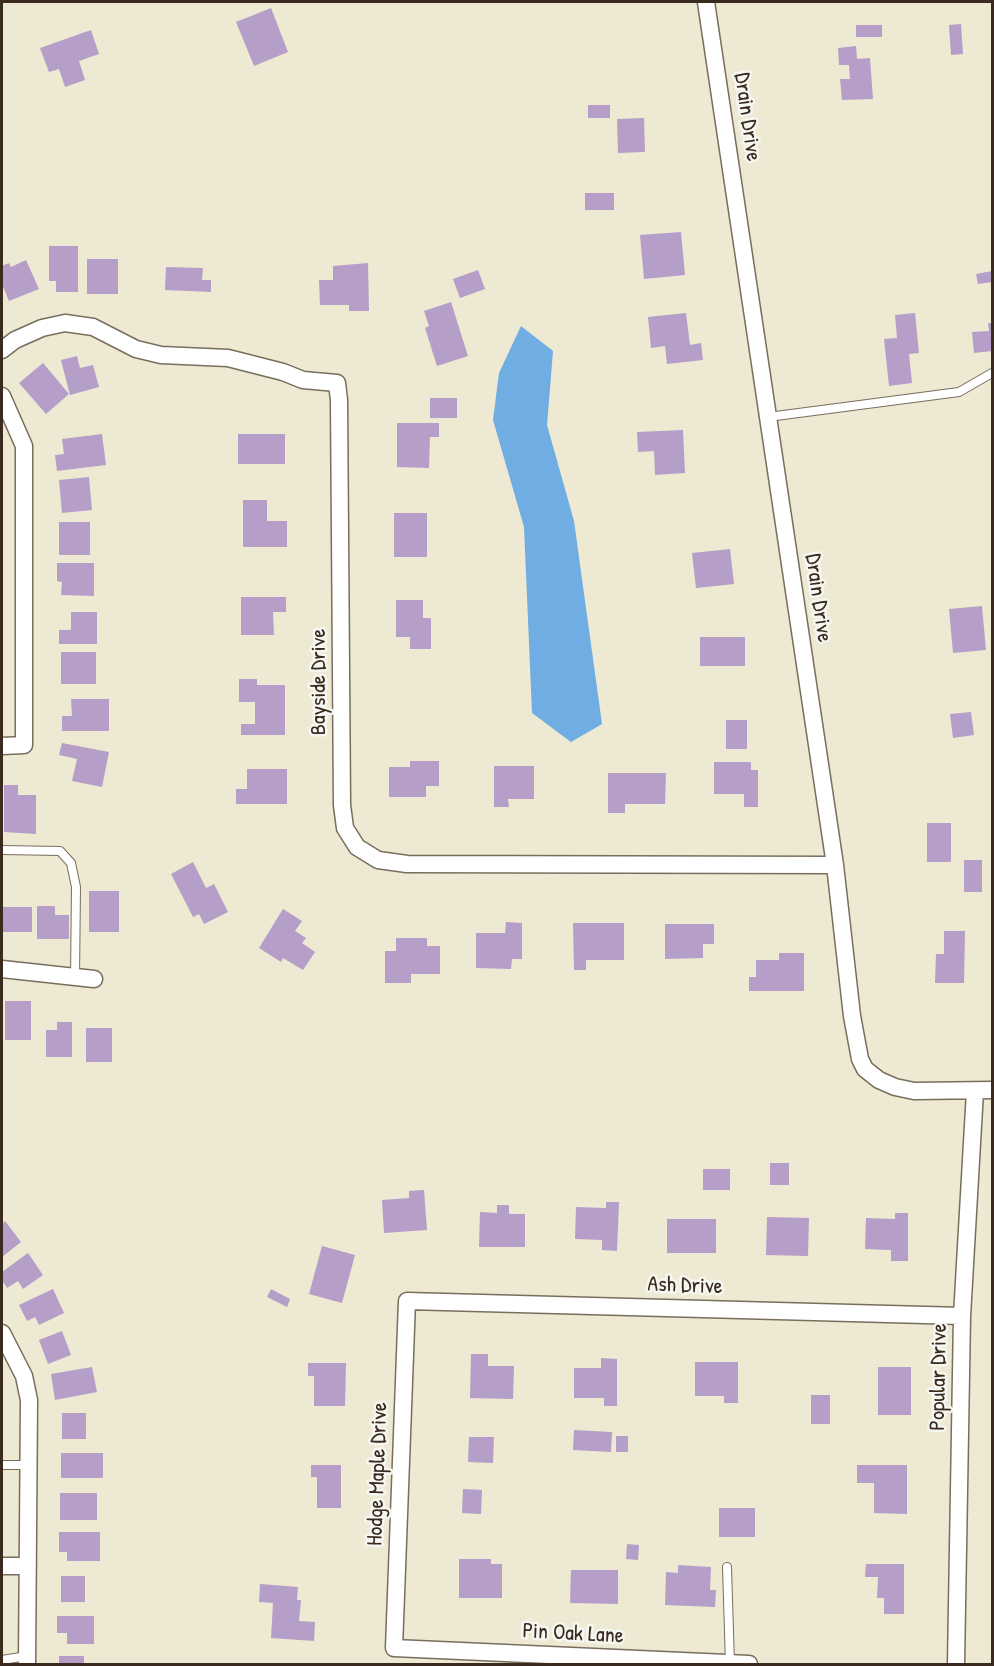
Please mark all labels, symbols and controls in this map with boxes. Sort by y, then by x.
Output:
street label: Drain Drive [728,71,766,163]
street label: Drain Drive [799,552,837,644]
street label: Bayside Drive [306,629,332,735]
street label: Ash Drive [647,1272,723,1300]
street label: Popular Drive [925,1323,953,1431]
street label: Hodge Maple Drive [362,1402,394,1546]
street label: Pin Oak Lane [522,1618,624,1650]

